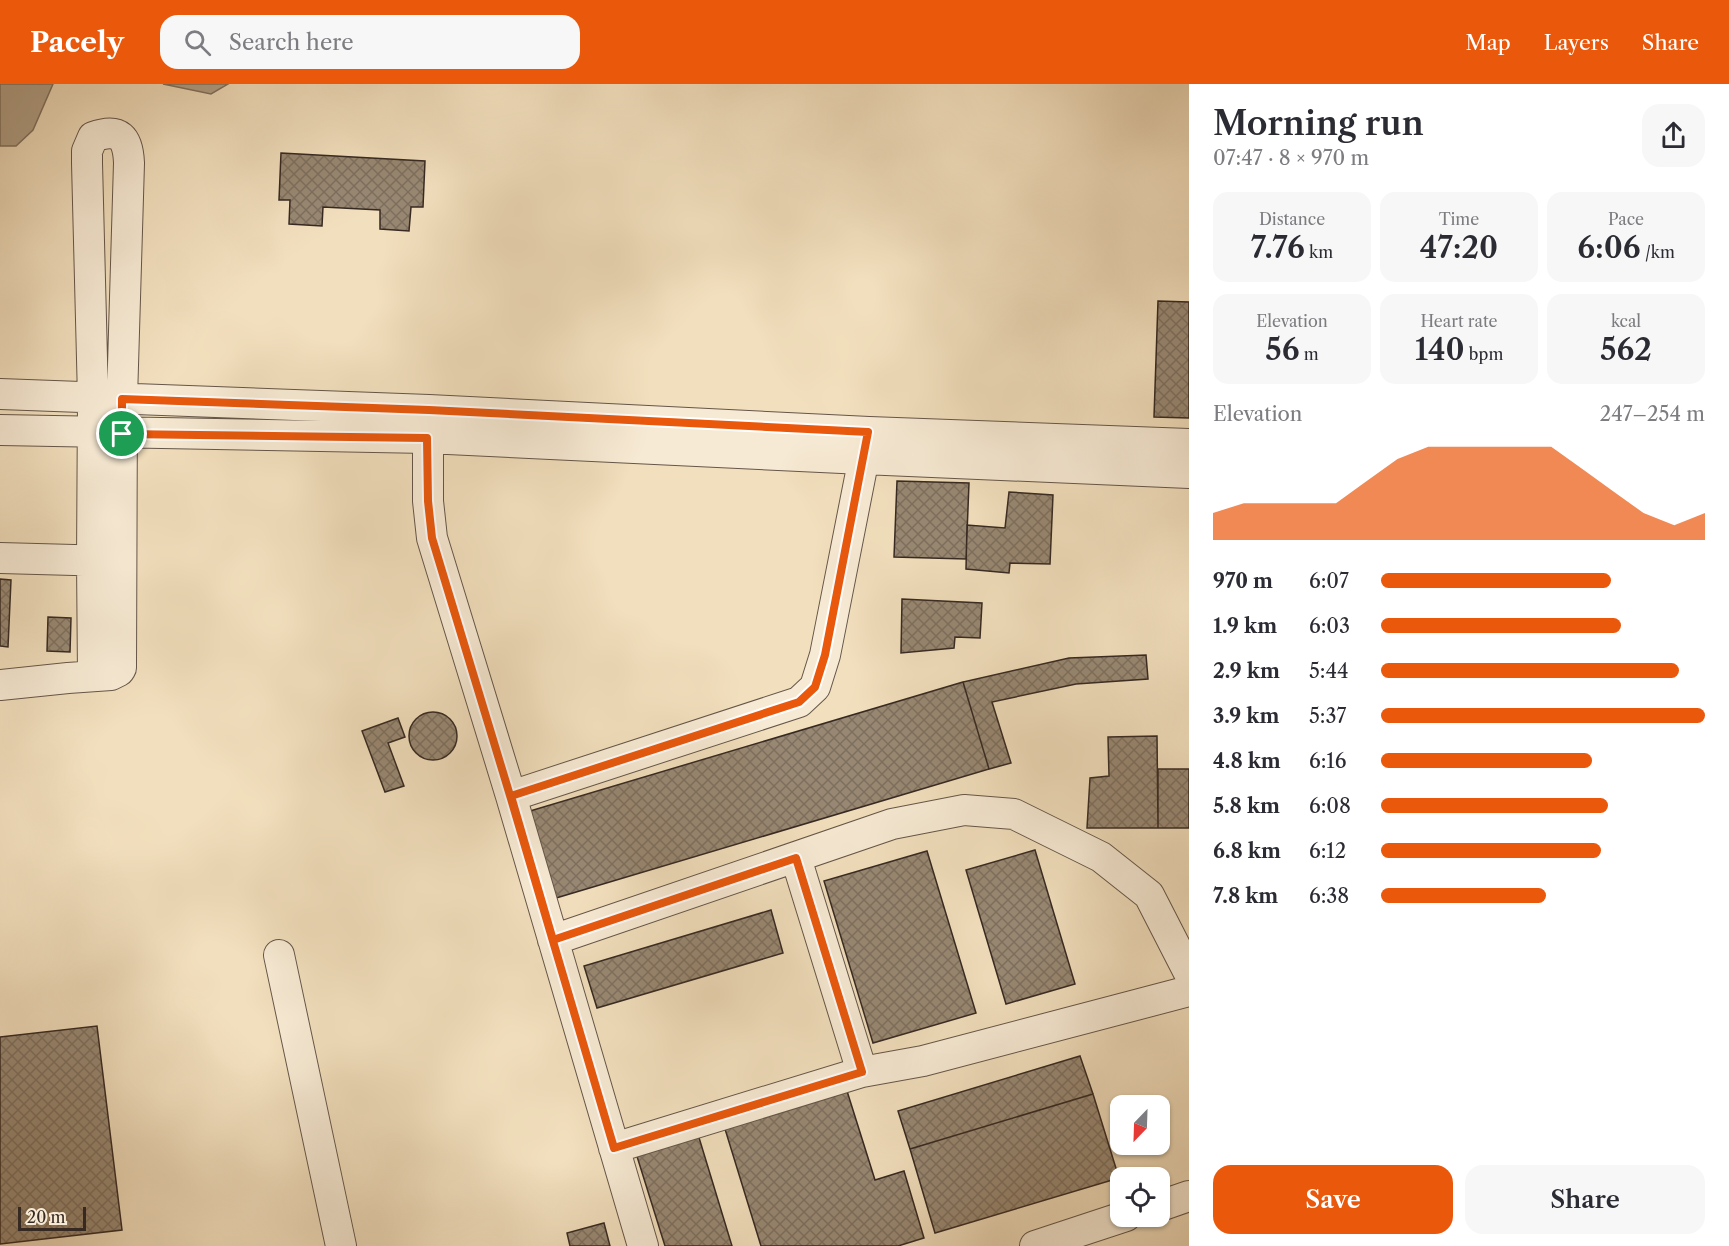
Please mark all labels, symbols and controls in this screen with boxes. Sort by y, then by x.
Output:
search box [160,15,580,69]
text: Pacely [30,25,124,59]
icon: search [181,26,214,59]
text: Search here [229,29,354,56]
text: Map [1466,30,1511,55]
text: Layers [1544,30,1609,55]
text: Share [1642,30,1699,55]
text: Morning run [1213,103,1424,144]
button: share [1642,104,1705,167]
text: 07:47 · 8 × 970 m [1213,146,1369,170]
text: Distance [1259,209,1325,229]
text: Time [1439,209,1479,229]
text: Pace [1608,209,1644,229]
text: 7.76 [1251,229,1305,266]
text: 47:20 [1420,229,1498,266]
text: 6:06 [1577,229,1641,266]
text: km [1305,242,1333,262]
text: /km [1641,242,1675,262]
text: Elevation [1256,311,1328,331]
text: Heart rate [1420,311,1498,331]
text: kcal [1611,311,1641,331]
text: 56 [1265,331,1300,368]
text: 140 [1415,331,1465,368]
text: 562 [1600,331,1652,368]
text: m [1300,344,1319,364]
text: bpm [1465,344,1503,364]
text: Elevation [1213,402,1302,426]
text: 247–254 m [1600,402,1705,426]
pin [96,408,147,459]
icon: arrive [105,417,138,450]
text: 970 m [1213,569,1273,593]
text: 6:07 [1309,569,1349,593]
text: 1.9 km [1213,614,1277,638]
text: 6:03 [1309,614,1350,638]
text: 2.9 km [1213,659,1280,683]
text: 5:44 [1309,659,1349,683]
text: 3.9 km [1213,704,1279,728]
text: 5:37 [1309,704,1346,728]
text: 4.8 km [1213,749,1281,773]
text: 6:16 [1309,749,1346,773]
text: 5.8 km [1213,794,1280,818]
text: 6:08 [1309,794,1351,818]
text: 6.8 km [1213,839,1281,863]
text: 6:12 [1309,839,1346,863]
text: 7.8 km [1213,884,1278,908]
text: 6:38 [1309,884,1349,908]
north arrow [1110,1095,1170,1155]
map controls [1110,1095,1170,1227]
button: Save [1213,1165,1453,1234]
button: Share [1465,1165,1705,1234]
button: locate [1110,1167,1170,1227]
scale bar [18,1204,86,1232]
text: 20 m [27,1207,66,1227]

